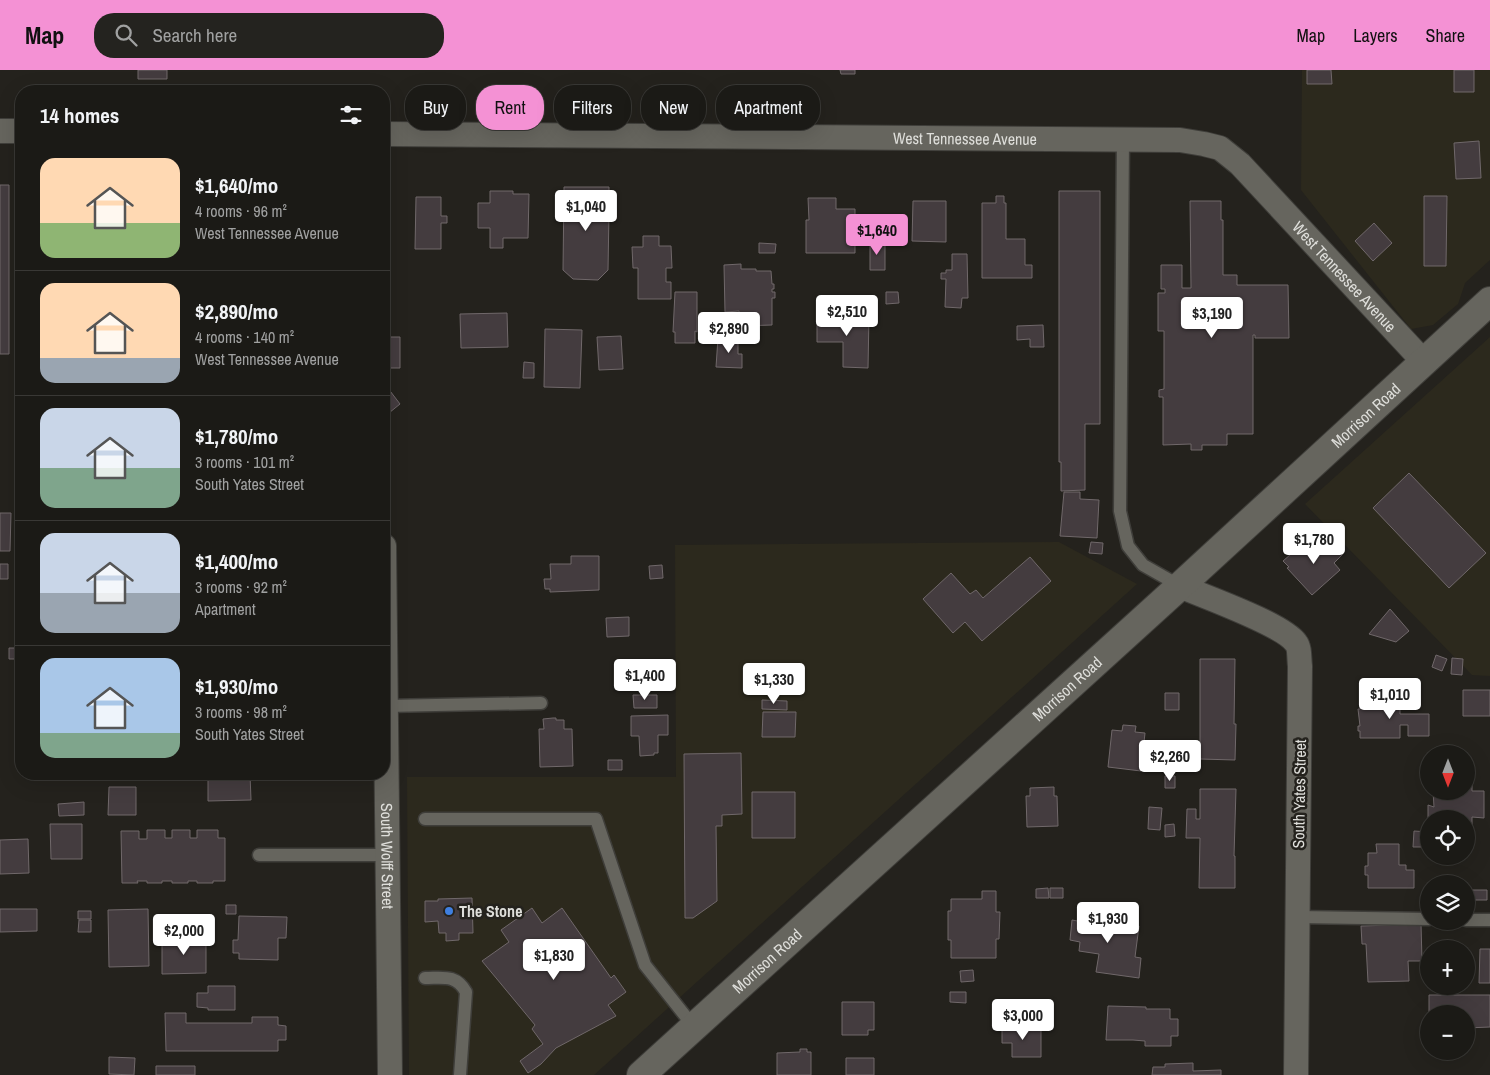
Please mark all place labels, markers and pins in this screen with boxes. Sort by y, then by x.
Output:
pin: $1,040 [545,190,627,232]
pin: $1,640 [836,214,918,256]
pin: $2,510 [806,294,888,337]
pin: $3,190 [1171,296,1253,339]
pin: $2,890 [688,312,770,354]
pin: $1,780 [1273,522,1355,565]
pin: $1,400 [604,658,686,701]
pin: $1,330 [733,662,815,705]
pin: $1,010 [1349,678,1431,720]
pin: $2,260 [1129,740,1211,782]
place label: The Stone [459,900,522,922]
pin: $1,930 [1067,902,1149,944]
marker: The Stone [443,905,455,917]
pin: $2,000 [143,914,225,956]
pin: $1,830 [513,938,595,981]
pin: $3,000 [982,998,1064,1041]

